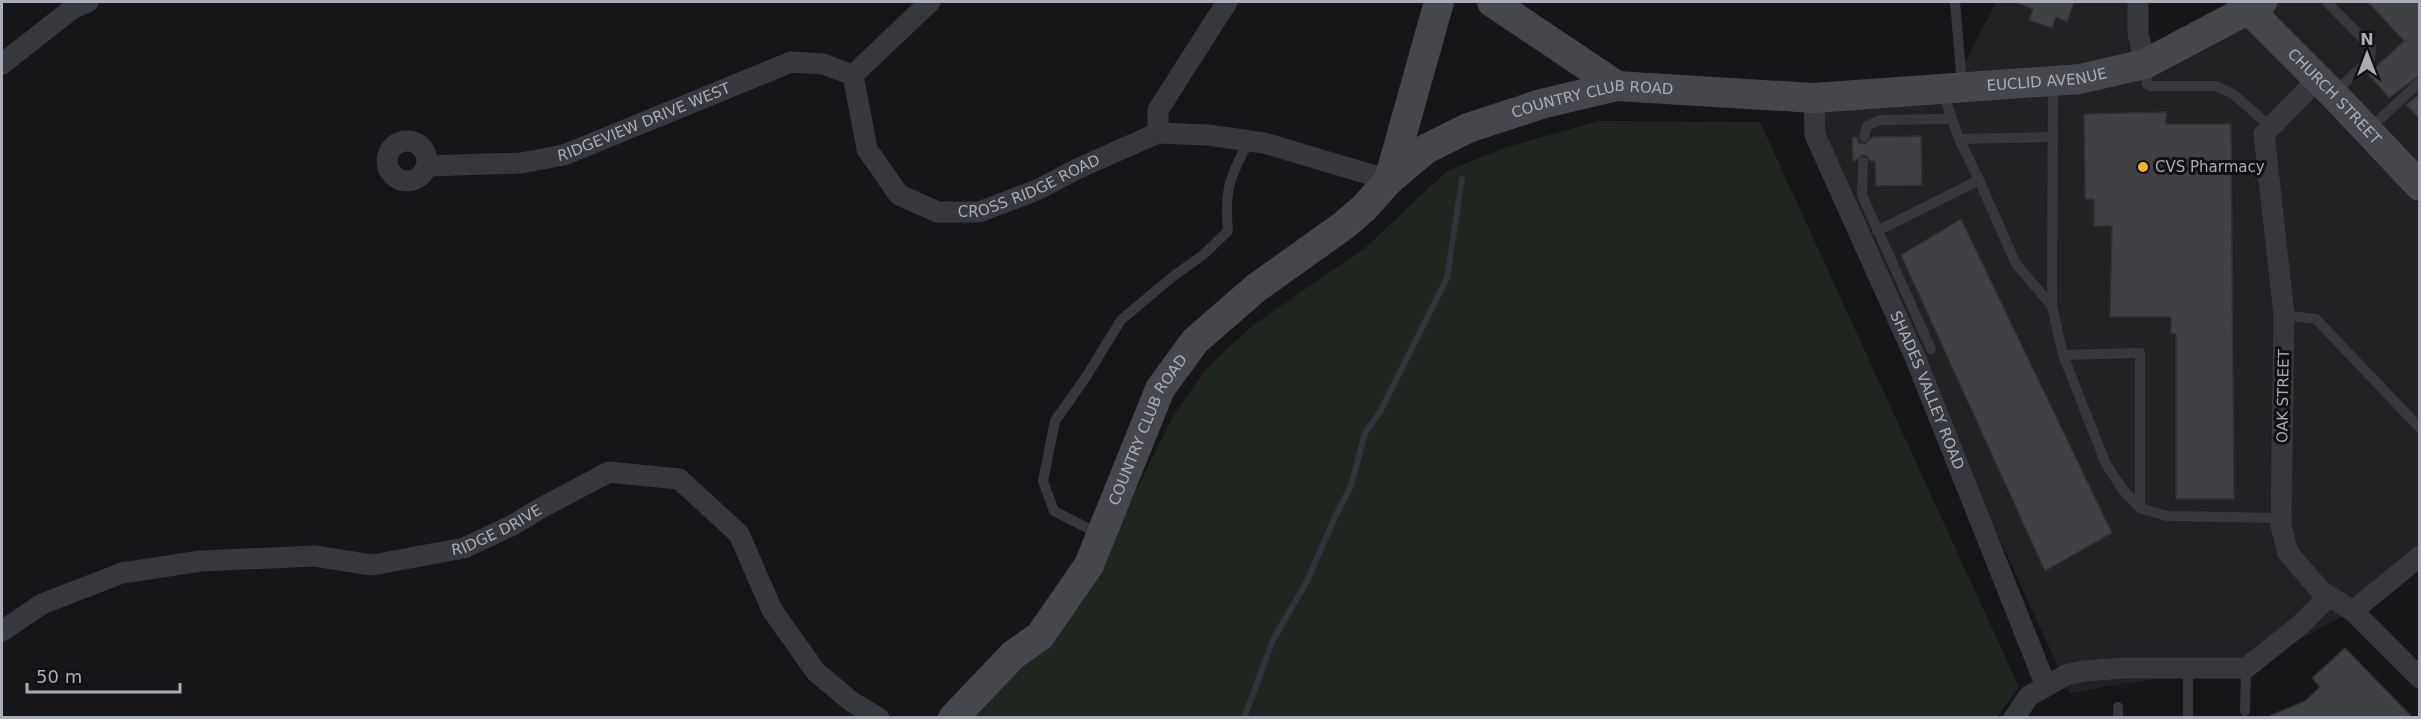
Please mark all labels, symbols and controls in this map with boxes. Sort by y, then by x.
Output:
north arrow [2337,24,2397,84]
text: N [2360,30,2374,49]
street label: CHURCH STREET [2284,45,2385,149]
street label: EUCLID AVENUE [1986,64,2109,95]
street label: COUNTRY CLUB ROAD [1509,77,1674,122]
street label: RIDGEVIEW DRIVE WEST [556,79,734,165]
street label: CROSS RIDGE ROAD [958,151,1103,221]
place label: CVS Pharmacy [2155,158,2265,176]
marker: CVS Pharmacy [2136,160,2150,174]
street label: SHADES VALLEY ROAD [1886,308,1968,472]
street label: OAK STREET [2273,348,2293,443]
street label: COUNTRY CLUB ROAD [1105,351,1191,508]
street label: RIDGE DRIVE [450,501,545,559]
scale bar [27,656,180,694]
text: 50 m [36,666,82,687]

